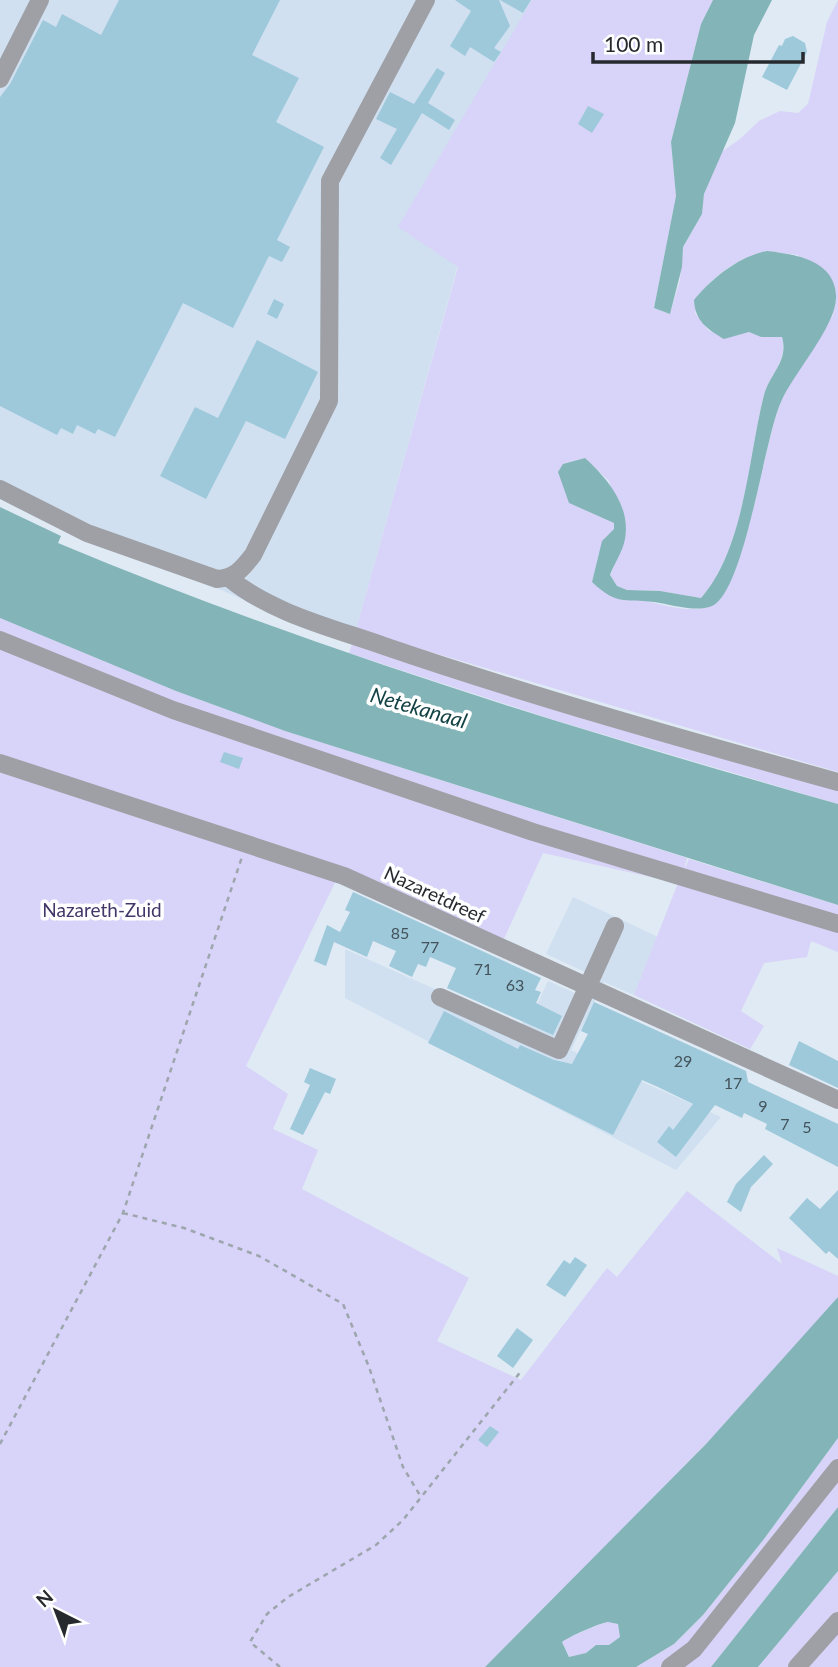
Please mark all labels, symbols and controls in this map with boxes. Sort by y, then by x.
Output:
scale bar [593,21,803,65]
text: 100 m [604,31,663,56]
water label: Netekanaal [368,681,470,733]
street label: Nazaretdreef [381,861,489,928]
park label: Nazareth-Zuid [42,898,162,921]
house number: 85 [391,923,409,942]
house number: 77 [421,937,439,956]
house number: 71 [474,959,492,978]
house number: 63 [506,975,524,994]
house number: 29 [674,1051,692,1070]
house number: 17 [724,1073,742,1092]
house number: 9 [758,1096,768,1115]
house number: 7 [780,1114,790,1133]
house number: 5 [802,1117,812,1136]
north arrow [21,1576,91,1646]
text: N [31,1585,57,1611]

